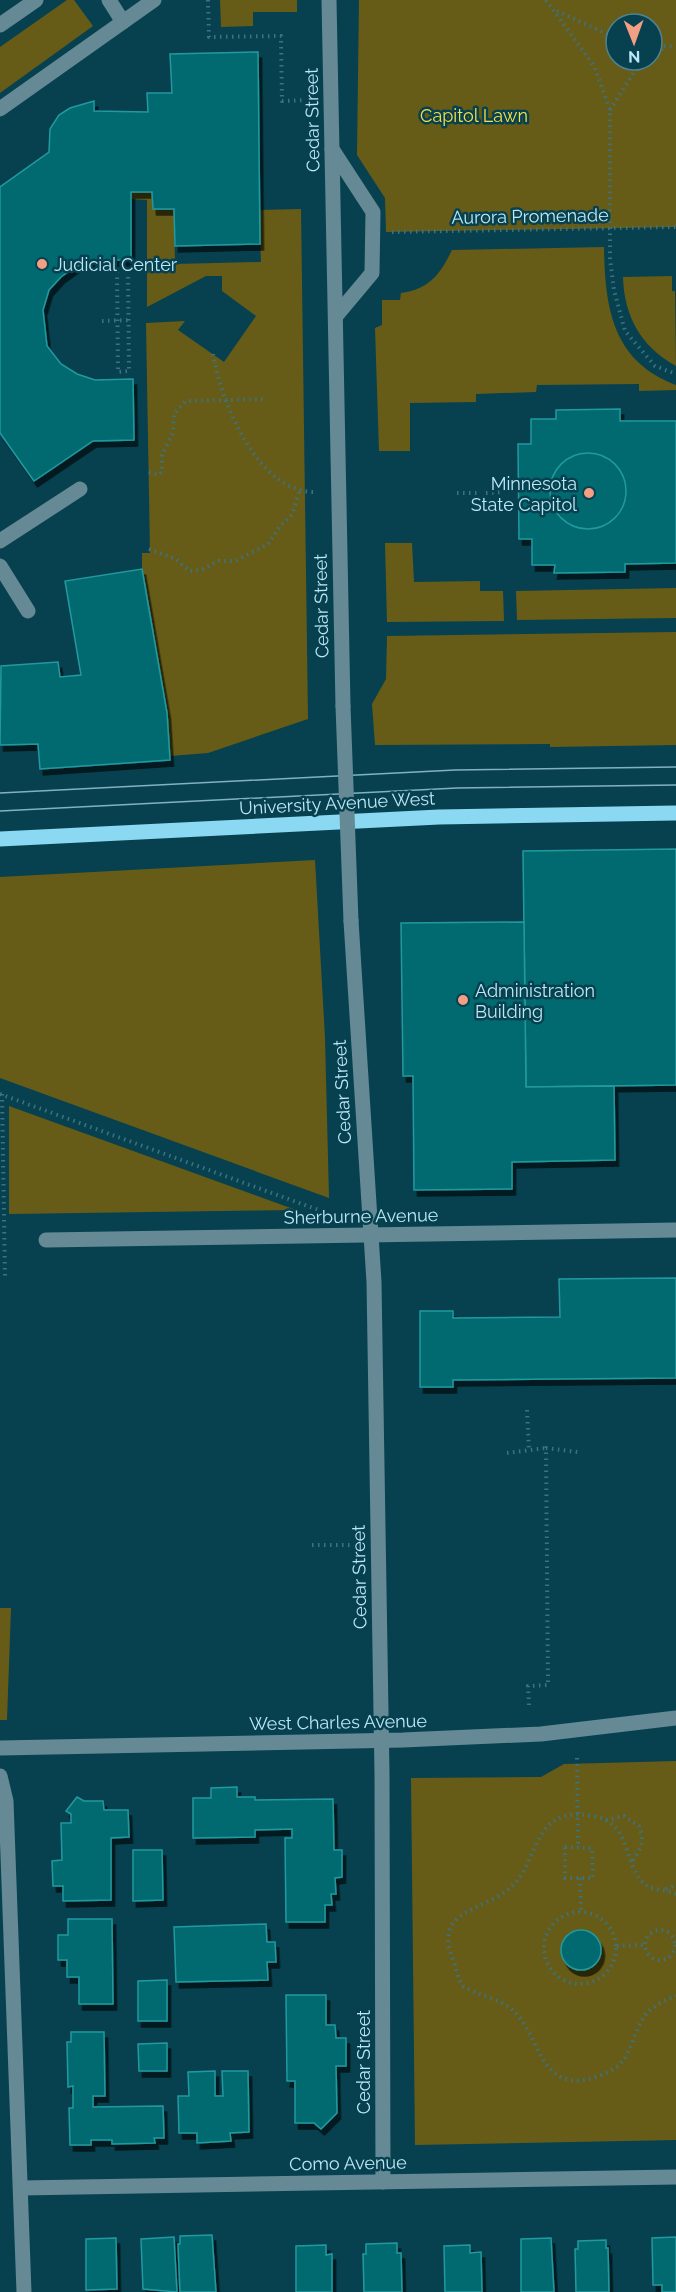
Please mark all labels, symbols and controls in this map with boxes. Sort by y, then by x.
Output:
north arrow [604,12,664,72]
text: N [628,47,641,66]
street label: Cedar Street [301,68,323,172]
park label: Capitol Lawn [420,105,528,126]
street label: Aurora Promenade [451,204,609,228]
place label: Judicial Center [54,254,178,275]
marker: Judicial Center [35,257,49,271]
place label: Minnesota State Capitol [471,473,577,515]
marker: Minnesota State Capitol [582,486,596,500]
street label: Cedar Street [310,554,332,658]
street label: University Avenue West [239,787,435,819]
place label: Administration Building [475,980,595,1022]
marker: Administration Building [456,993,470,1007]
street label: Cedar Street [329,1039,355,1145]
street label: Sherburne Avenue [283,1204,439,1228]
street label: Cedar Street [348,1525,370,1629]
street label: West Charles Avenue [249,1710,428,1734]
street label: Cedar Street [353,2010,374,2114]
street label: Como Avenue [289,2151,407,2175]

